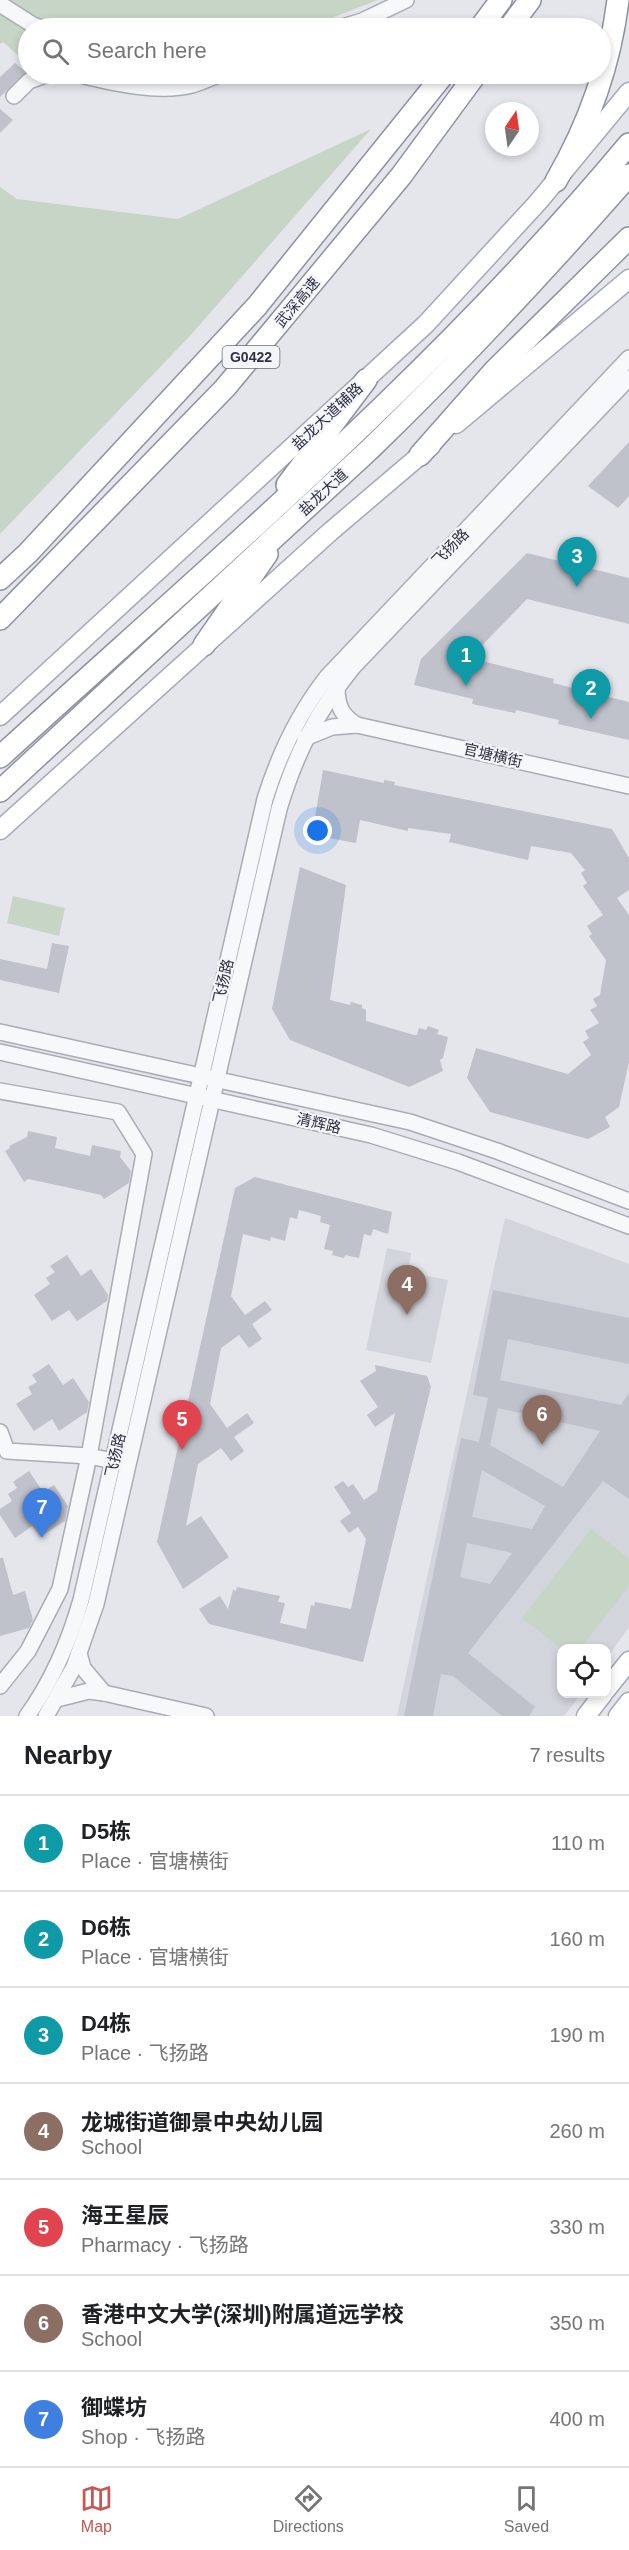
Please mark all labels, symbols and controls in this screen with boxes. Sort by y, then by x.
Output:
search box [18,18,611,84]
icon: search [39,35,72,68]
text: Search here [87,38,207,63]
north arrow [485,102,539,156]
street label: 武深高速 [271,274,323,330]
road number: G0422 [222,346,280,368]
street label: 盐龙大道辅路 [288,379,366,453]
street label: 盐龙大道 [295,465,351,519]
street label: 飞扬路 [428,525,472,569]
pin: 3 [558,538,596,587]
pin: 1 [446,636,486,686]
pin: 2 [572,670,610,719]
street label: 官塘横街 [462,740,524,770]
your location [303,816,332,845]
street label: 飞扬路 [210,957,236,1005]
street label: 清辉路 [295,1110,343,1136]
pin: 4 [388,1266,426,1315]
pin: 6 [522,1396,562,1445]
pin: 5 [162,1400,201,1450]
street label: 飞扬路 [102,1431,128,1479]
pin: 7 [22,1488,62,1538]
map controls [557,1644,611,1698]
button: locate [557,1644,611,1698]
text: Nearby [24,1740,112,1770]
text: 7 results [529,1744,605,1766]
text: D5栋 [81,1819,131,1844]
text: 1 [38,1832,49,1854]
text: 110 m [551,1832,605,1854]
text: Place · 官塘横街 [81,1850,229,1872]
text: D6栋 [81,1915,131,1940]
text: 2 [38,1928,49,1950]
text: 160 m [549,1928,605,1950]
text: Place · 官塘横街 [81,1946,229,1968]
text: D4栋 [81,2011,131,2036]
text: 3 [38,2024,49,2046]
text: 190 m [549,2024,605,2046]
text: Place · 飞扬路 [81,2042,209,2064]
text: 龙城街道御景中央幼儿园 [81,2110,323,2135]
text: 4 [38,2120,49,2142]
text: 260 m [549,2120,605,2142]
text: School [81,2136,142,2158]
text: 海王星辰 [81,2203,169,2228]
text: 5 [38,2216,49,2238]
text: 330 m [549,2216,605,2238]
text: Pharmacy · 飞扬路 [81,2234,249,2256]
text: 香港中文大学(深圳)附属道远学校 [81,2302,404,2327]
text: 6 [38,2312,49,2334]
text: 350 m [549,2312,605,2334]
text: School [81,2328,142,2350]
text: 御蝶坊 [81,2395,147,2420]
text: 7 [38,2408,49,2430]
text: 400 m [549,2408,605,2430]
text: Shop · 飞扬路 [81,2426,205,2448]
tab: Map [80,2482,113,2536]
tab: Directions [273,2482,344,2536]
tab: Saved [504,2482,549,2536]

